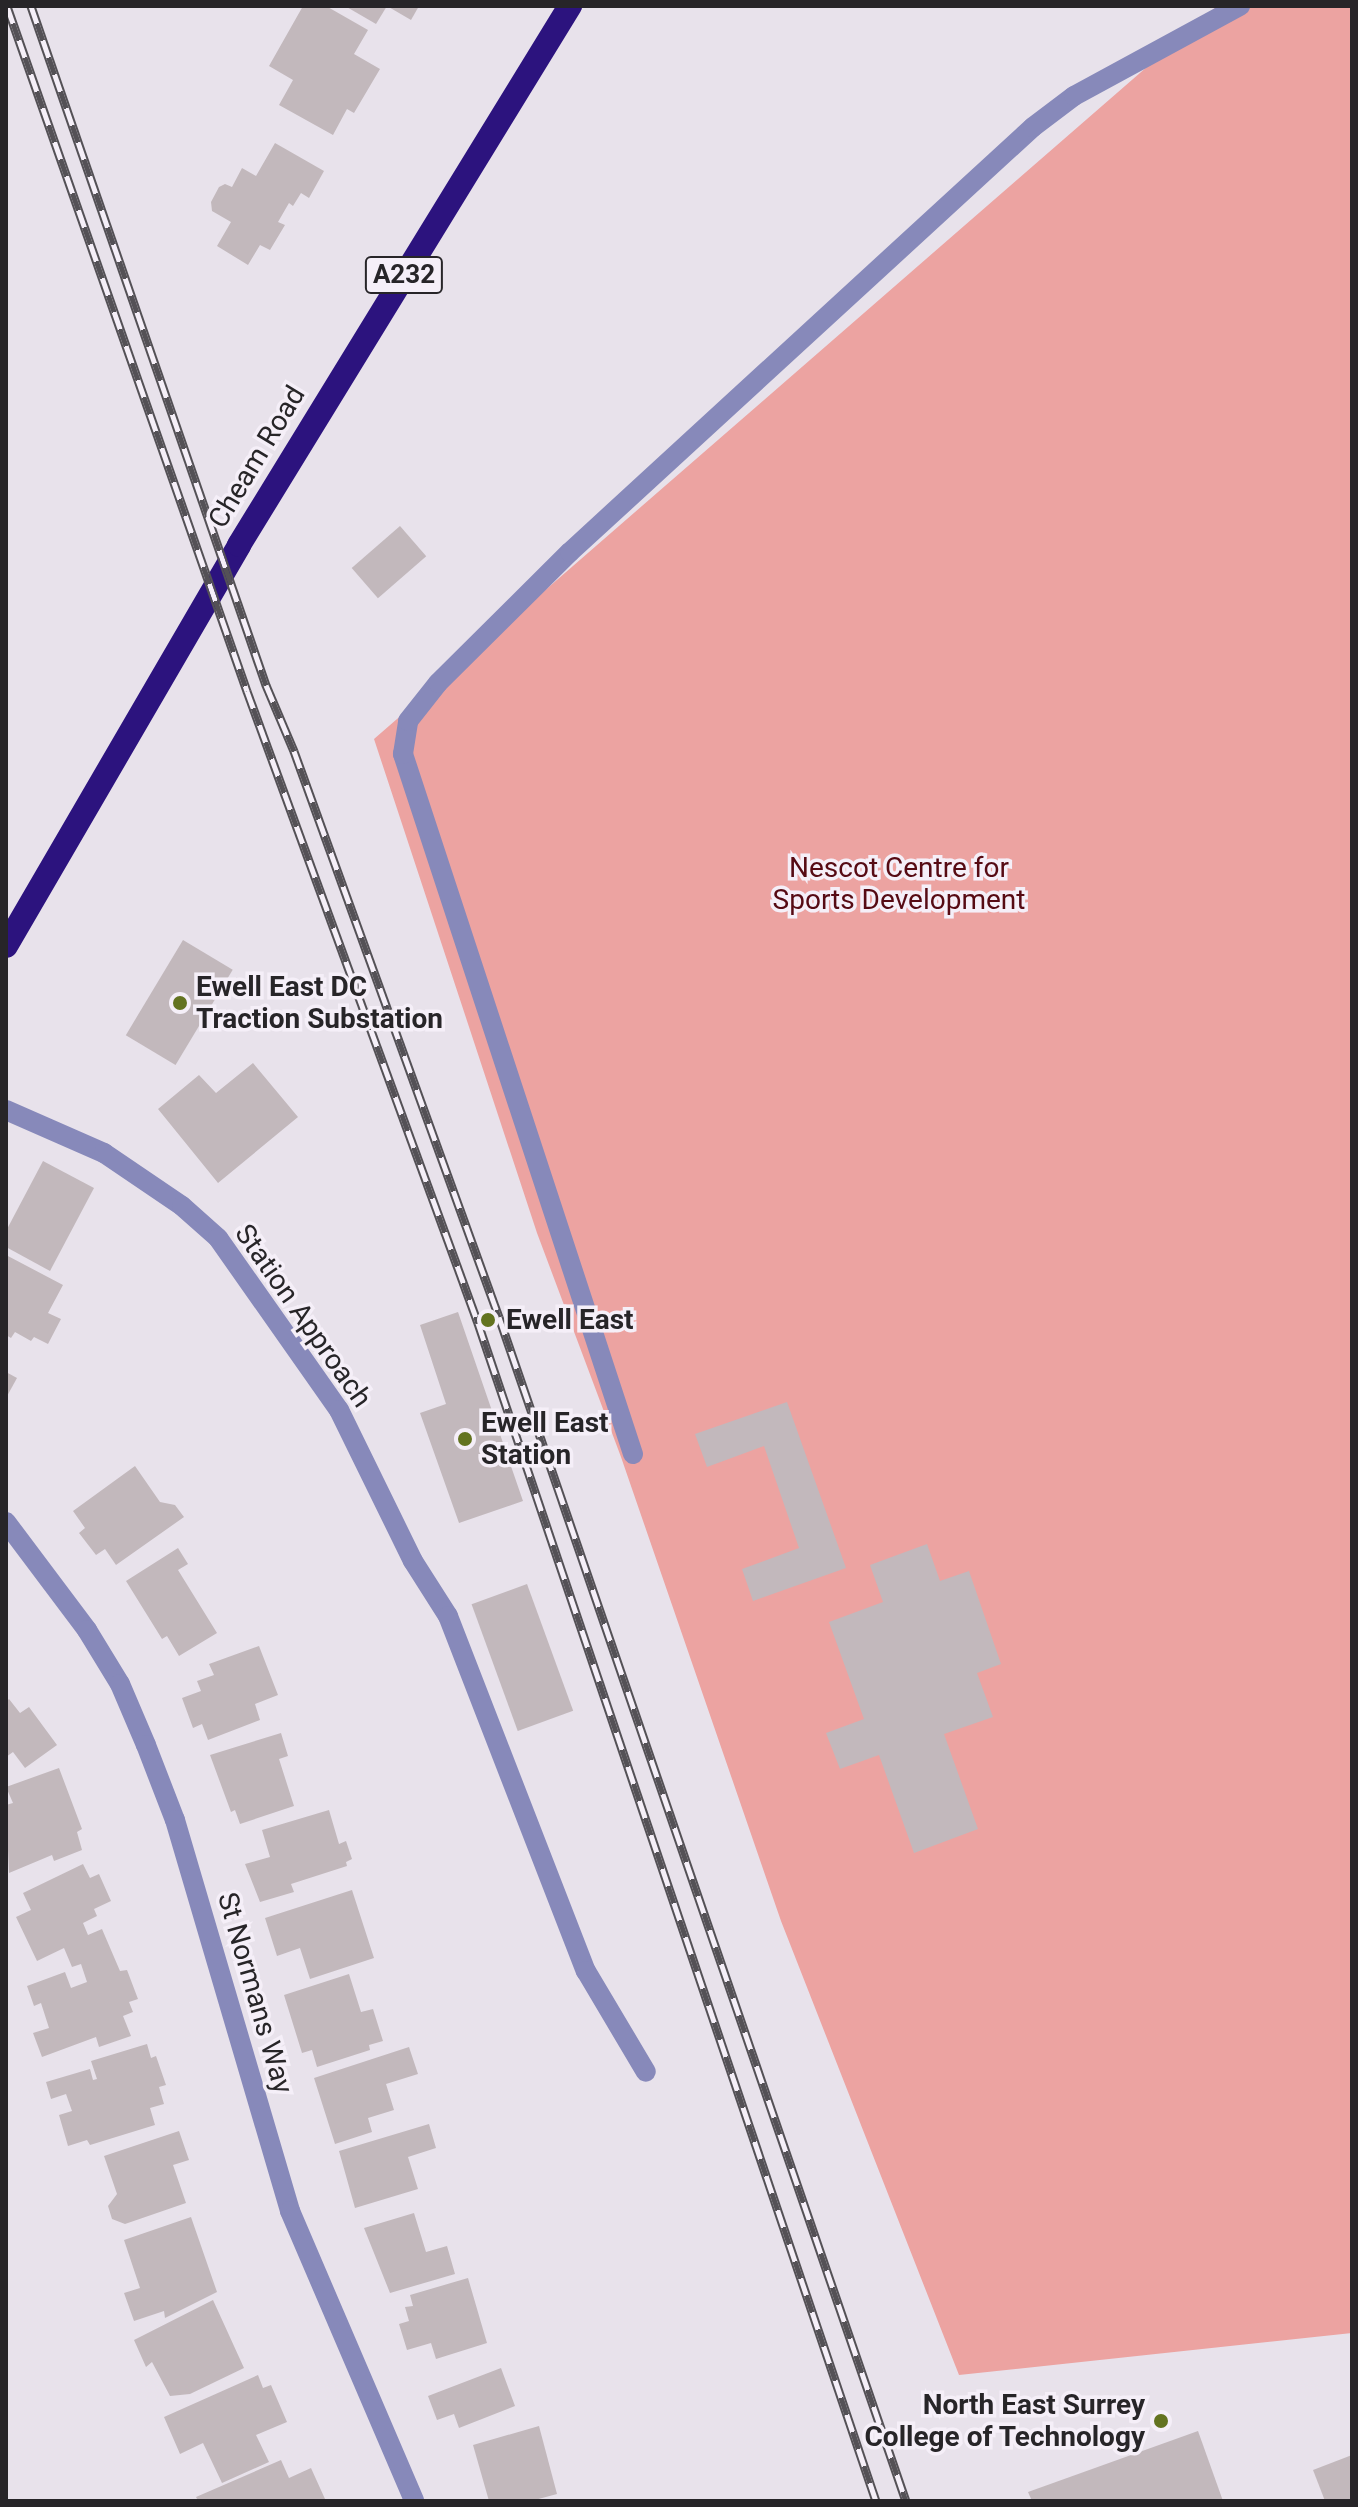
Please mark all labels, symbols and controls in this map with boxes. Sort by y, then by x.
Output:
road number: A232 [364,253,444,297]
street label: Cheam Road [202,380,312,534]
park label: Nescot Centre for Sports Development [773,851,1025,917]
place label: Ewell East DC Traction Substation [196,970,443,1036]
marker: Ewell East DC Traction Substation [171,994,189,1012]
street label: Station Approach [227,1218,379,1414]
place label: Ewell East [506,1303,634,1337]
marker: Ewell East [477,1309,499,1331]
place label: Ewell East Station [481,1406,609,1472]
marker: Ewell East Station [456,1430,474,1448]
street label: St Normans Way [210,1889,300,2097]
place label: North East Surrey College of Technology [864,2388,1145,2454]
marker: North East Surrey College of Technology [1152,2412,1170,2430]

